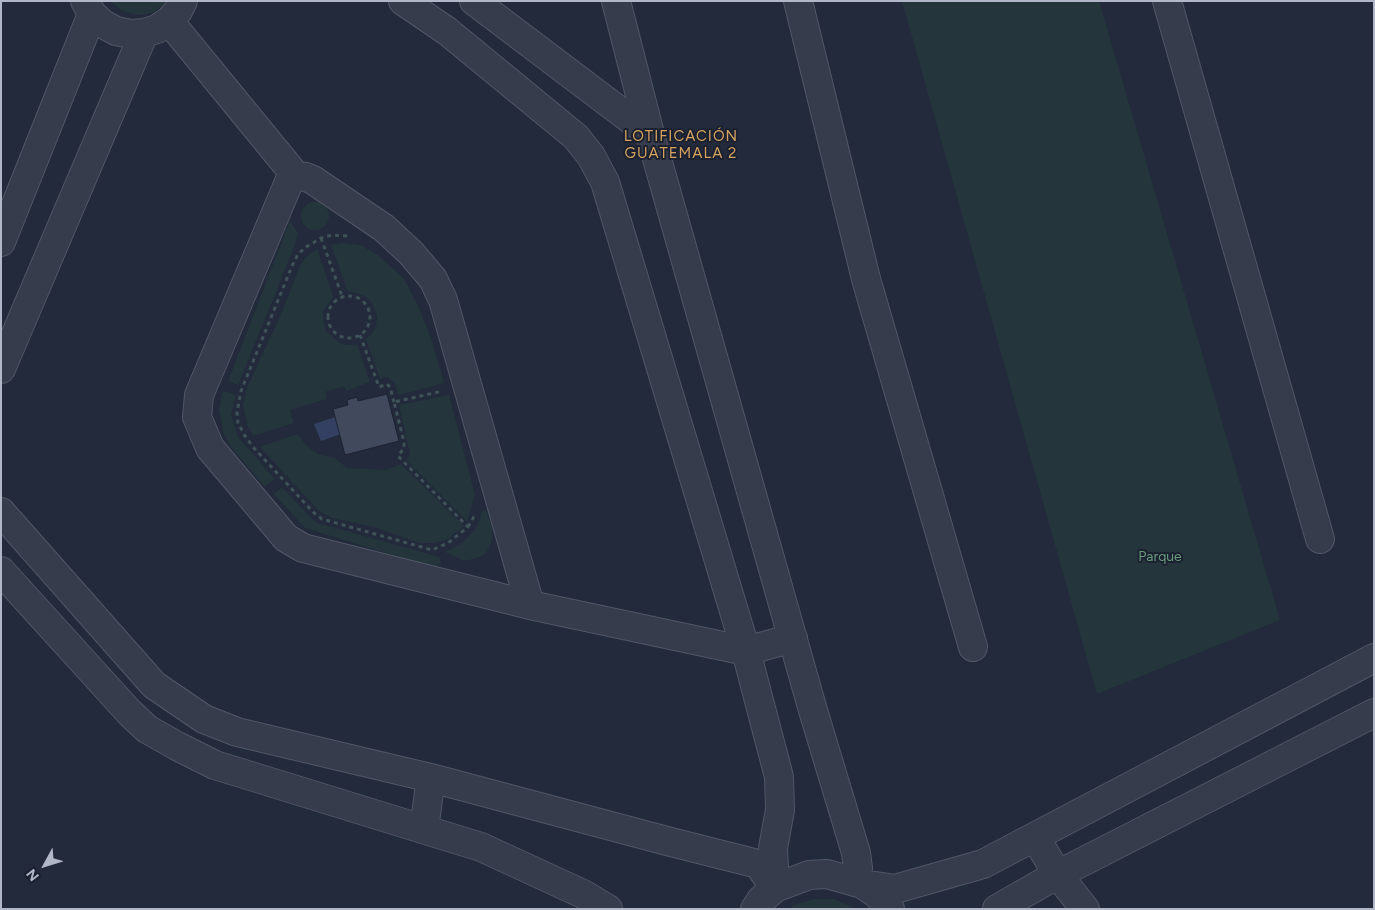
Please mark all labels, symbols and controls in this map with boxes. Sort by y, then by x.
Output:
district label: LOTIFICACIÓN GUATEMALA 2 [622,128,740,163]
park label: Parque [1138,549,1182,565]
north arrow [20,840,70,890]
text: N [23,865,43,884]

